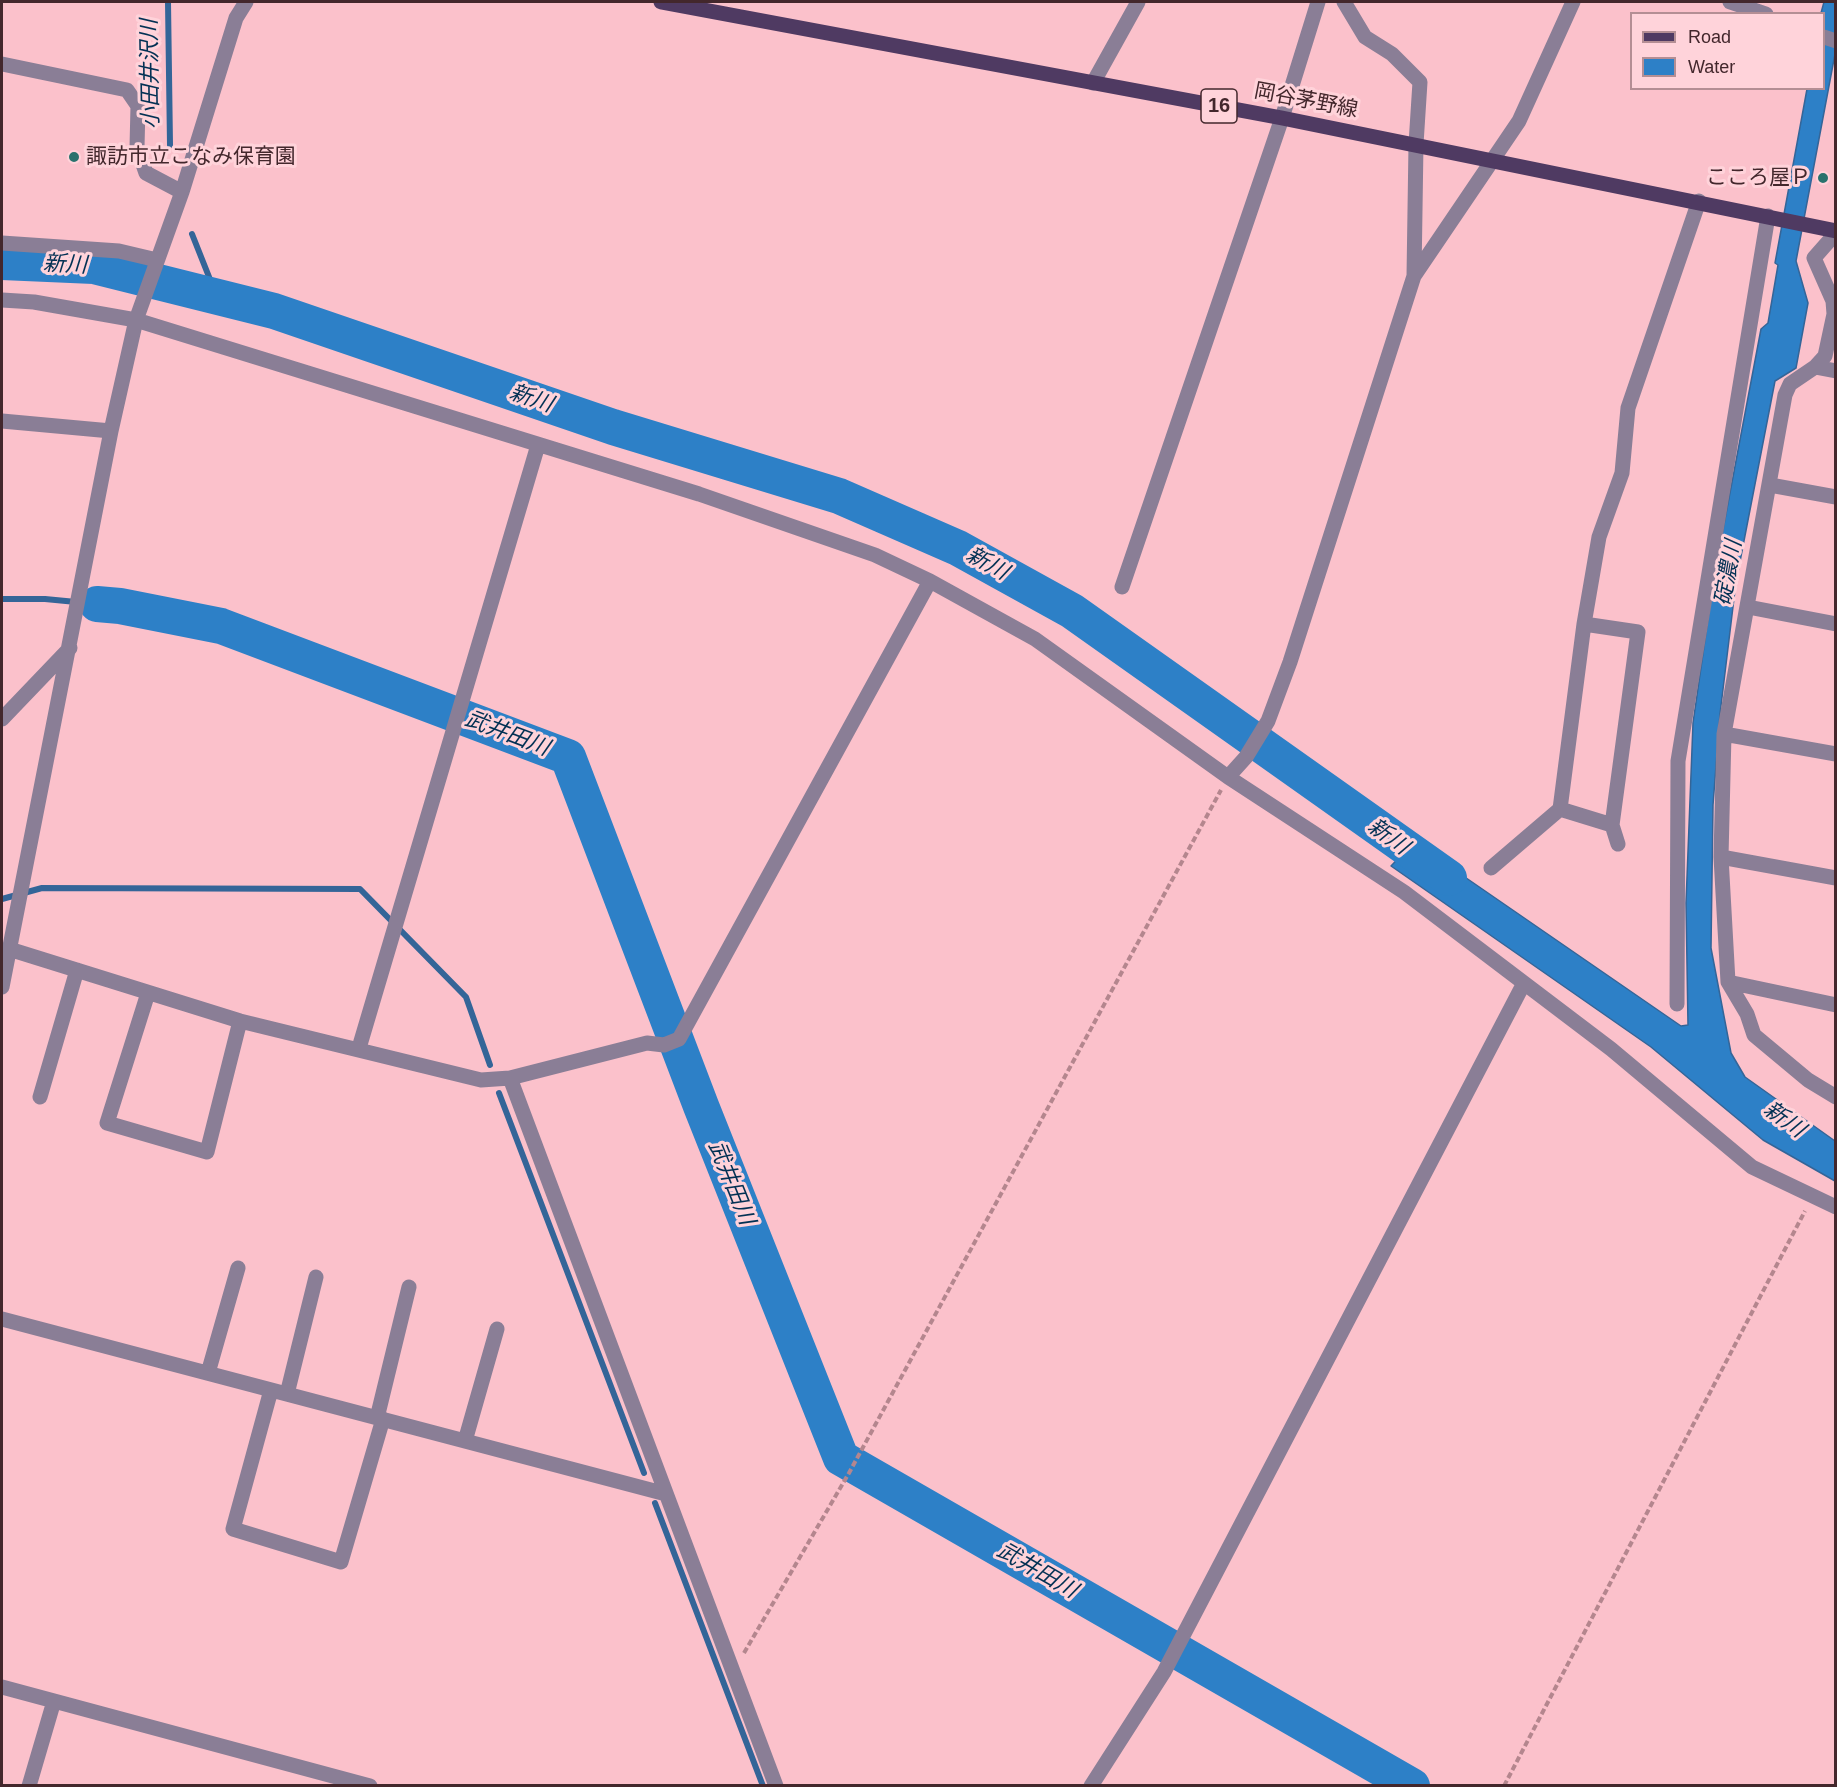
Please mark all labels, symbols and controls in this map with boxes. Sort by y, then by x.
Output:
legend [1630,12,1825,90]
water label: 小田井沢川 [137,19,165,129]
text: Road [1688,27,1731,47]
text: Water [1688,57,1735,77]
street label: 岡谷茅野線 [1252,79,1360,123]
road number: 16 [1201,89,1237,123]
place label: 諏訪市立こなみ保育園 [86,144,296,170]
marker: 諏訪市立こなみ保育園 [67,150,81,164]
place label: こころ屋Ｐ [1706,165,1811,191]
marker: こころ屋Ｐ [1816,171,1830,185]
water label: 新川 [42,251,88,279]
water label: 新川 [506,379,556,419]
water label: 碇濃川 [1710,538,1748,608]
water label: 新川 [961,542,1013,586]
water label: 武井田川 [461,706,553,762]
water label: 新川 [1362,813,1414,861]
water label: 新川 [1758,1096,1810,1144]
water label: 武井田川 [702,1137,760,1229]
water label: 武井田川 [992,1538,1082,1604]

